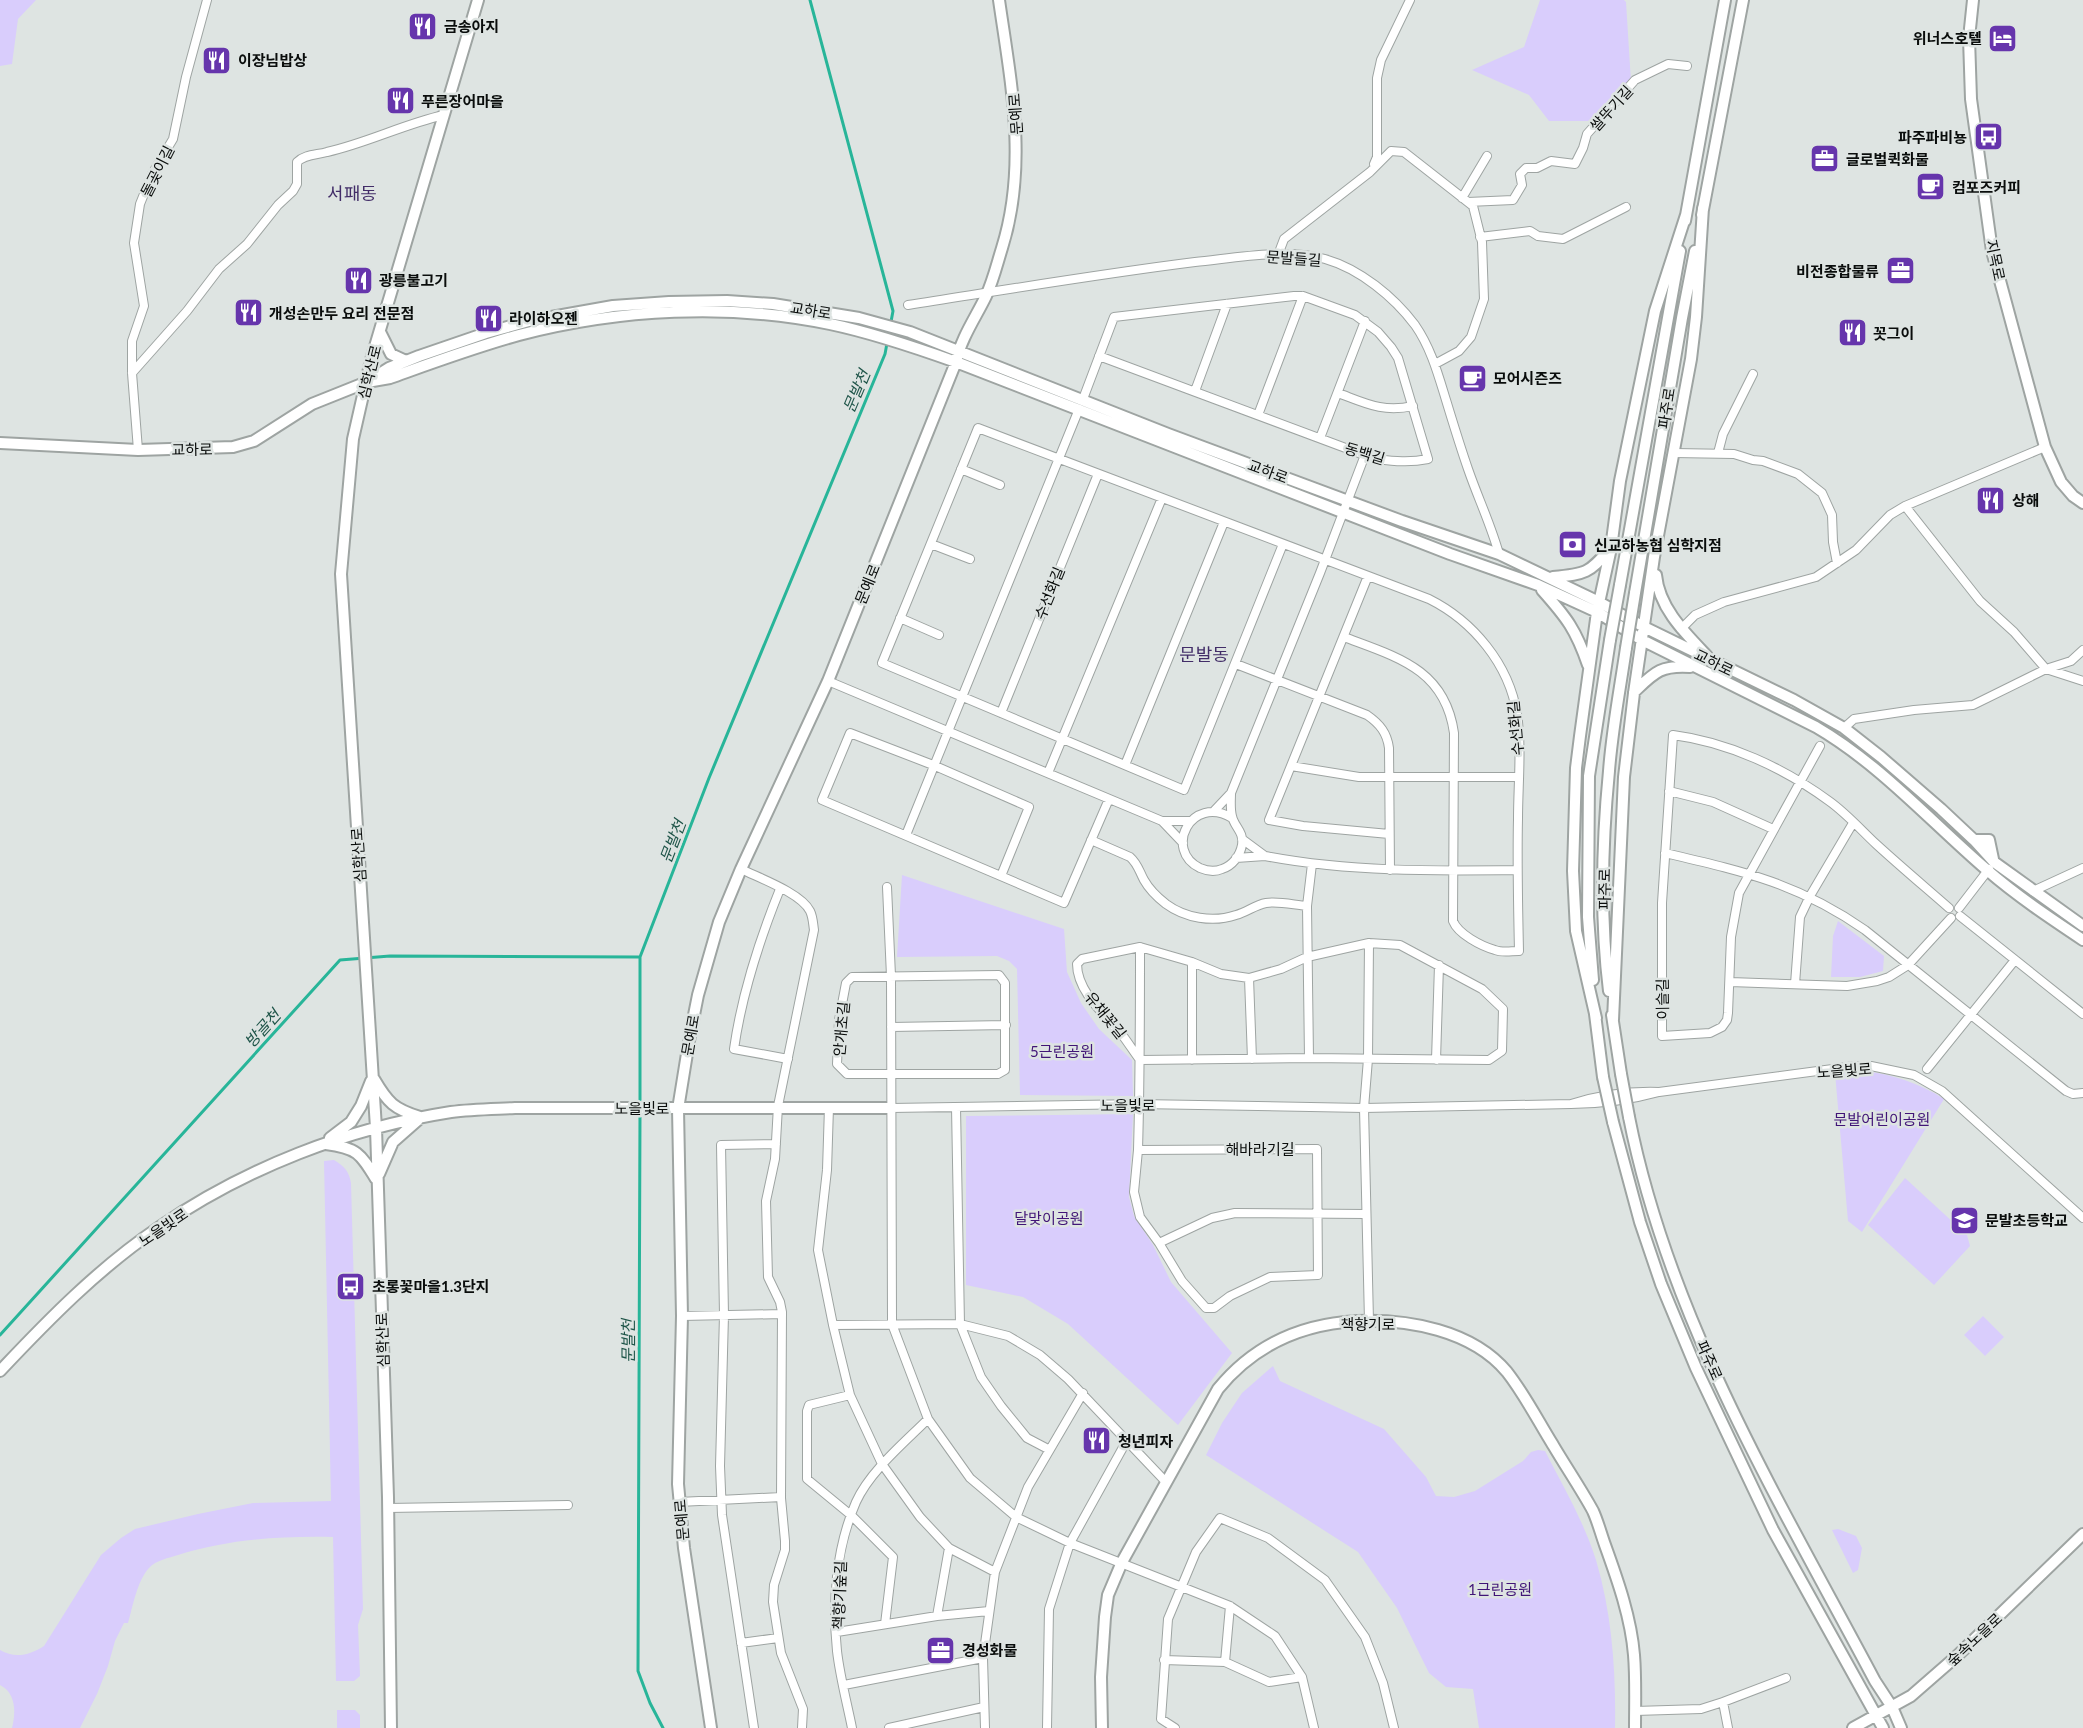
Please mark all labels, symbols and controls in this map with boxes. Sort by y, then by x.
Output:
restaurant icon: 금송아지 [407,10,439,42]
place label: 금송아지 [444,17,499,35]
hotel icon: 위너스호텔 [1987,22,2019,54]
place label: 위너스호텔 [1913,29,1982,47]
restaurant icon: 이장님밥상 [201,44,233,76]
place label: 이장님밥상 [238,51,307,69]
street label: 쌀뚜기길 [1586,81,1636,135]
restaurant icon: 푸른장어마을 [384,85,416,117]
place label: 푸른장어마을 [421,92,504,110]
street label: 문예로 [1005,93,1025,135]
bus stop icon: 파주파비뇽 [1972,121,2004,153]
place label: 파주파비뇽 [1898,128,1967,146]
street label: 돌곶이길 [136,142,178,200]
office icon: 글로벌퀵화물 [1809,143,1841,175]
place label: 글로벌퀵화물 [1846,150,1929,168]
cafe icon: 컴포즈커피 [1915,171,1947,203]
place label: 컴포즈커피 [1952,178,2021,196]
district label: 서패동 [327,182,377,204]
street label: 지목로 [1983,238,2009,282]
street label: 문발들길 [1266,247,1322,269]
office icon: 비전종합물류 [1884,255,1916,287]
place label: 비전종합물류 [1796,262,1879,280]
restaurant icon: 광릉불고기 [342,264,374,296]
place label: 광릉불고기 [379,271,448,289]
restaurant icon: 개성손만두 요리 전문점 [232,297,264,329]
street label: 교하로 [789,298,833,322]
restaurant icon: 라이하오젠 [472,302,504,334]
place label: 개성손만두 요리 전문점 [269,304,414,322]
place label: 라이하오젠 [509,309,578,327]
restaurant icon: 꼿그이 [1836,317,1868,349]
place label: 꼿그이 [1873,324,1914,342]
street label: 심학산로 [354,343,384,401]
cafe icon: 모어시즌즈 [1456,362,1488,394]
water label: 문발천 [839,365,874,415]
place label: 모어시즌즈 [1493,369,1562,387]
street label: 파주로 [1654,386,1678,430]
street label: 동백길 [1343,438,1387,468]
street label: 교하로 [171,440,213,458]
street label: 교하로 [1245,455,1291,487]
restaurant icon: 상해 [1975,484,2007,516]
place label: 상해 [2012,491,2040,509]
bank icon: 신교하농협 심학지점 [1557,529,1589,561]
place label: 신교하농협 심학지점 [1594,536,1722,554]
street label: 문예로 [851,561,883,607]
street label: 수선화길 [1030,564,1068,622]
district label: 문발동 [1179,643,1229,665]
street label: 교하로 [1691,645,1737,679]
street label: 수선화길 [1504,700,1526,756]
water label: 문발천 [655,815,690,865]
street label: 심학산로 [347,827,369,883]
street label: 파주로 [1595,868,1613,910]
street label: 이슬길 [1653,978,1671,1020]
street label: 유채꽃길 [1082,988,1130,1042]
street label: 안개초길 [830,1001,852,1057]
water label: 방골천 [240,1004,285,1051]
street label: 문예로 [678,1013,702,1057]
park label: 5근린공원 [1030,1042,1094,1060]
street label: 노을빛로 [1816,1059,1872,1081]
street label: 노을빛로 [1100,1096,1156,1114]
street label: 노을빛로 [614,1099,670,1117]
park label: 문발어린이공원 [1834,1110,1930,1128]
street label: 해바라기길 [1225,1140,1295,1158]
street label: 노을빛로 [135,1204,191,1250]
school or university icon: 문발초등학교 [1948,1204,1980,1236]
park label: 달맞이공원 [1014,1209,1084,1227]
place label: 문발초등학교 [1985,1211,2068,1229]
bus stop icon: 초롱꽃마을1.3단지 [335,1270,367,1302]
place label: 초롱꽃마을1.3단지 [372,1277,490,1295]
street label: 심학산로 [372,1312,392,1368]
street label: 책향기로 [1340,1315,1396,1333]
water label: 문발천 [618,1317,637,1363]
street label: 파주로 [1693,1337,1727,1383]
restaurant icon: 청년피자 [1081,1425,1113,1457]
place label: 청년피자 [1118,1432,1173,1450]
street label: 문예로 [670,1499,692,1541]
street label: 책향기숲길 [829,1560,849,1630]
park label: 1근린공원 [1468,1580,1532,1598]
street label: 숲속노을로 [1943,1609,2005,1669]
office icon: 경성화물 [925,1634,957,1666]
place label: 경성화물 [962,1641,1017,1659]

